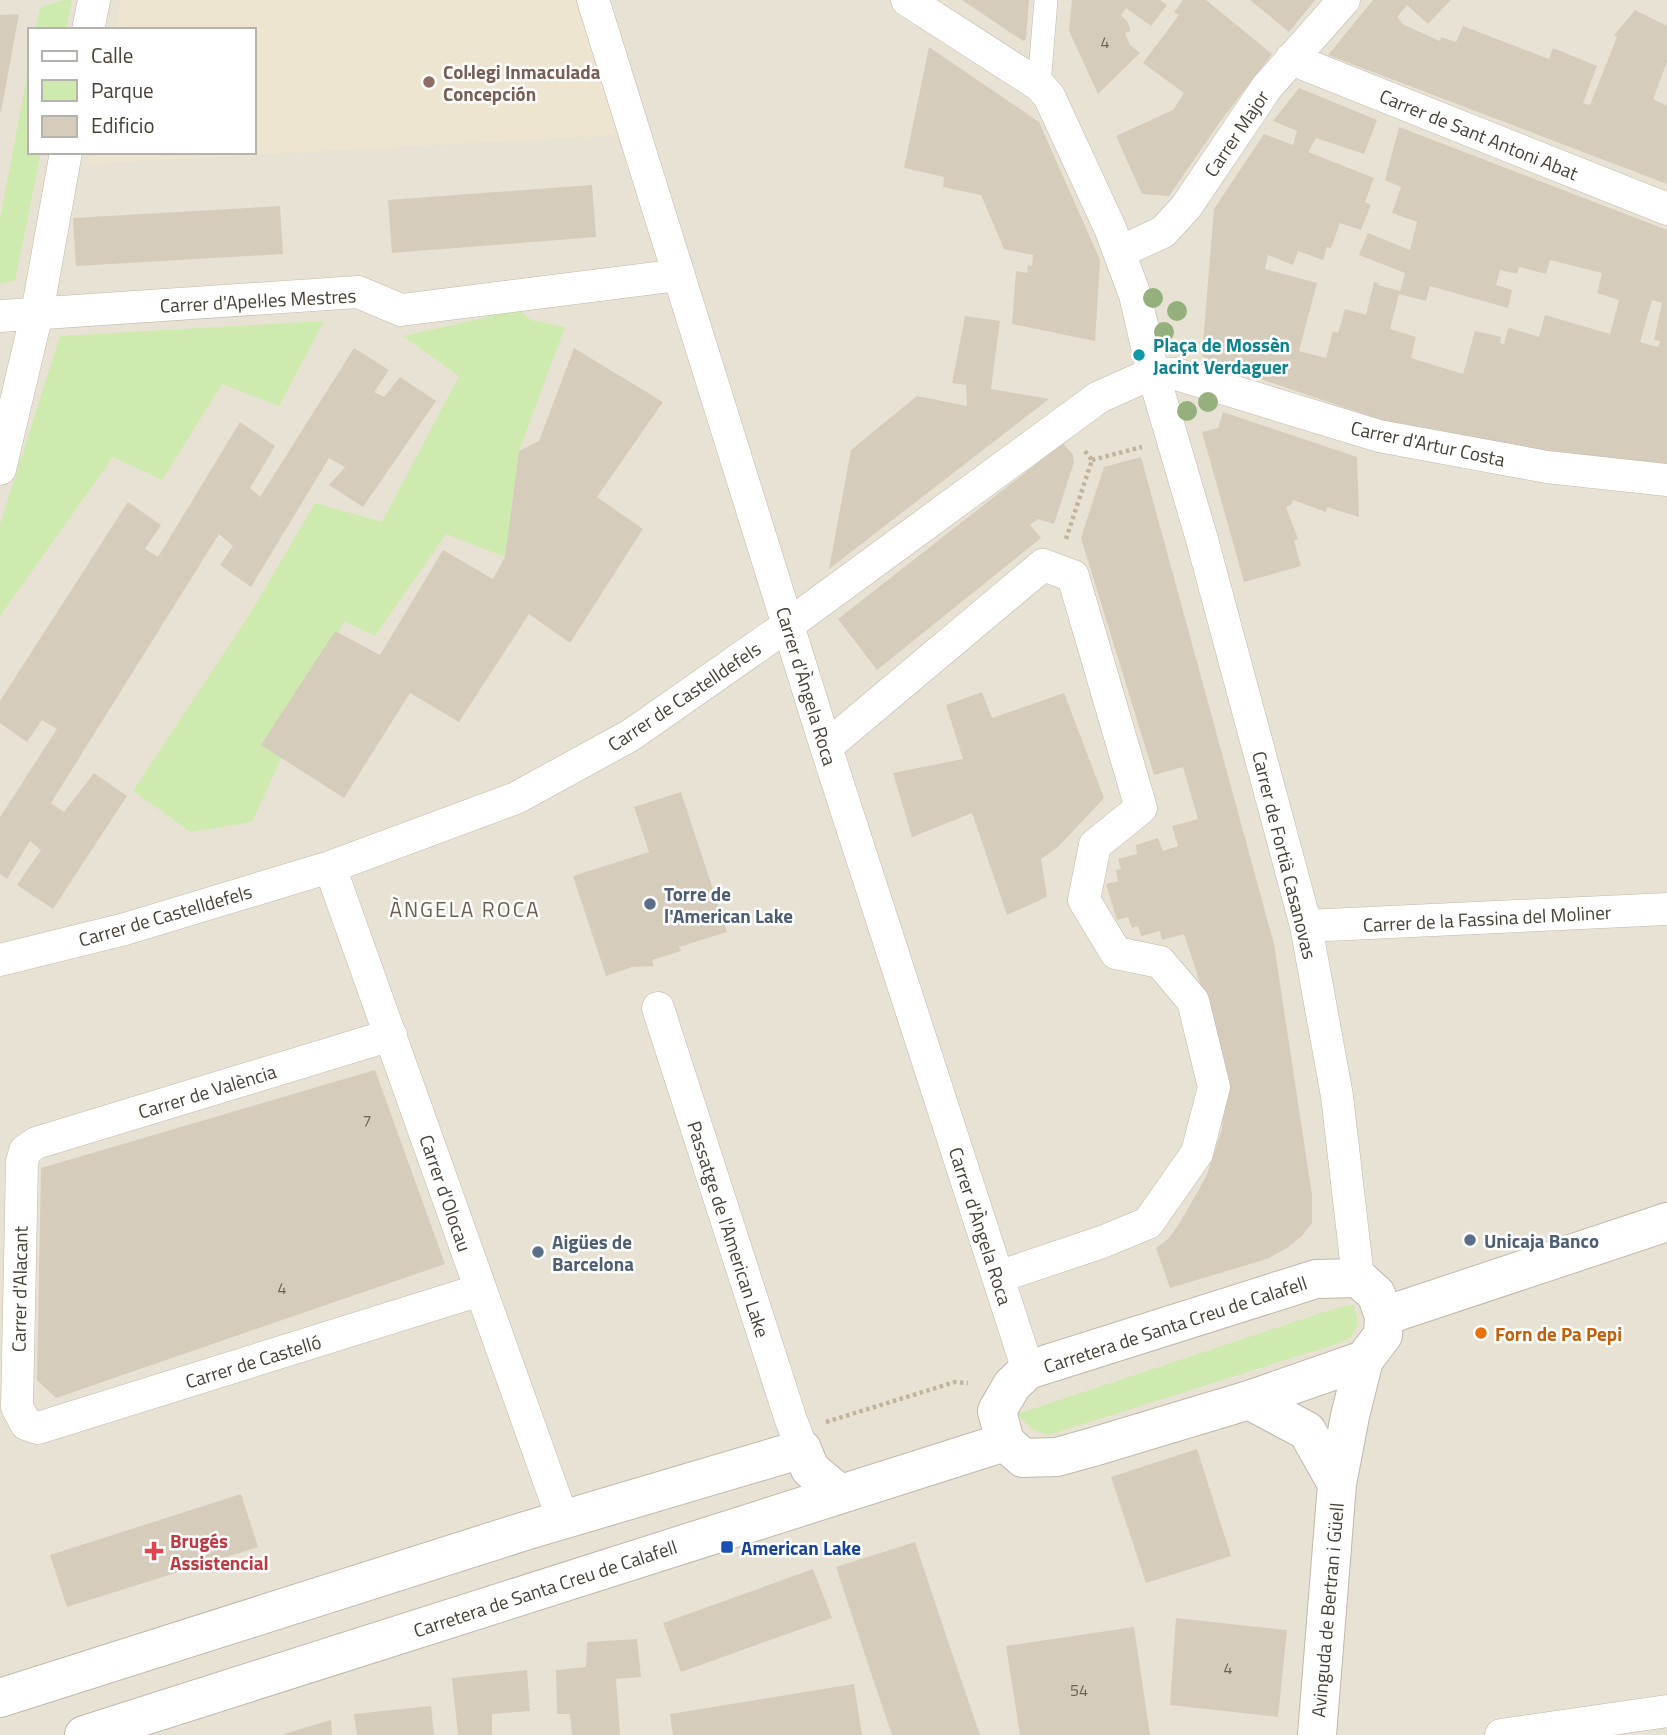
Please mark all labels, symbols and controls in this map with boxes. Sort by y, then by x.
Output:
legend [28,28,256,154]
house number: 4 [1101,30,1110,54]
text: Calle [91,39,133,71]
place label: Col·legi Inmaculada Concepción [443,57,601,108]
text: Parque [91,74,154,106]
marker: Col·legi Inmaculada Concepción [421,74,437,90]
street label: Carrer de Sant Antoni Abat [1375,81,1583,187]
street label: Carrer Major [1196,83,1276,182]
text: Edificio [91,109,155,141]
street label: Carrer d'Apel·les Mestres [159,280,357,320]
place label: Plaça de Mossèn Jacint Verdaguer [1153,330,1290,381]
marker: Plaça de Mossèn Jacint Verdaguer [1131,347,1147,363]
street label: Carrer d'Artur Costa [1348,412,1508,474]
street label: Carrer d'Àngela Roca [769,603,845,769]
street label: Carrer de Castelldefels [602,634,767,758]
street label: Carrer de Fortià Casanovas [1245,748,1325,962]
street label: Carrer de Castelldefels [75,876,255,954]
place label: Torre de l'American Lake [664,879,793,930]
district label: ÀNGELA ROCA [389,893,541,925]
marker: Torre de l'American Lake [642,896,658,912]
street label: Carrer de la Fassina del Moliner [1362,897,1612,939]
street label: Carrer de València [134,1056,280,1126]
house number: 7 [363,1108,371,1132]
street label: Passatge de l'American Lake [680,1117,778,1341]
street label: Carrer d'Olocau [412,1131,480,1255]
street label: Carrer d'Àngela Roca [942,1143,1020,1309]
street label: Carrer d'Alacant [3,1225,35,1352]
place label: Unicaja Banco [1484,1226,1599,1255]
place label: Aigües de Barcelona [552,1227,634,1278]
marker: Unicaja Banco [1462,1232,1478,1248]
marker: Aigües de Barcelona [530,1244,546,1260]
street label: Carretera de Santa Creu de Calafell [1039,1268,1311,1380]
house number: 4 [278,1276,287,1300]
place label: Forn de Pa Pepi [1495,1319,1622,1348]
marker: Forn de Pa Pepi [1473,1325,1489,1341]
street label: Carrer de Castelló [181,1327,325,1395]
street label: Avinguda de Bertran i Güell [1303,1501,1351,1719]
place label: Brugés Assistencial [170,1526,269,1577]
street label: Carretera de Santa Creu de Calafell [409,1532,681,1644]
place label: American Lake [741,1533,861,1562]
marker: American Lake [719,1539,735,1555]
marker: Brugés Assistencial [144,1541,164,1561]
house number: 4 [1224,1656,1233,1680]
house number: 54 [1070,1678,1088,1702]

